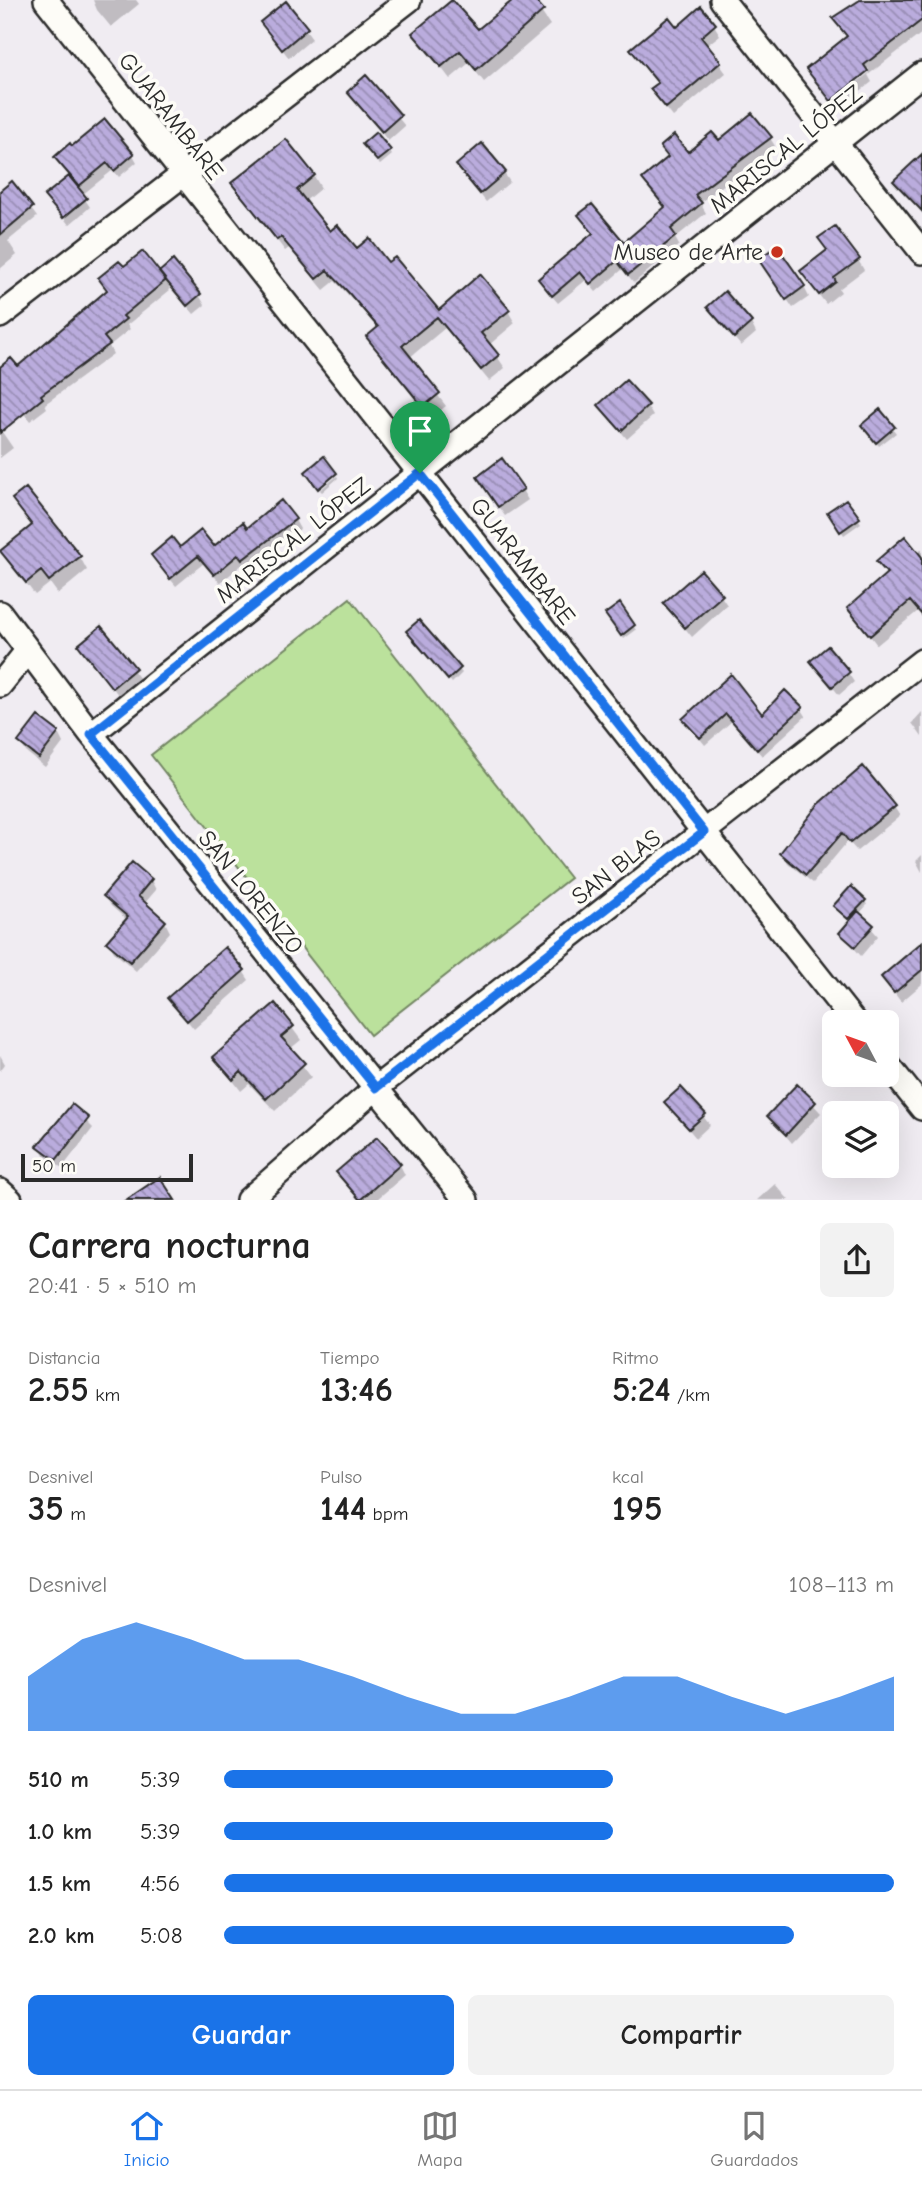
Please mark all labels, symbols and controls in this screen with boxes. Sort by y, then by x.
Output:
street label: GUARAMBARE [113,47,229,185]
street label: MARISCAL LÓPEZ [704,79,868,219]
place label: Museo de Arte [614,238,763,266]
marker: Museo de Arte [769,244,785,260]
pin [390,401,450,473]
icon: arrive [401,412,439,450]
street label: MARISCAL LÓPEZ [210,471,376,609]
street label: GUARAMBARE [465,492,581,630]
street label: SAN BLAS [566,824,666,910]
street label: SAN LORENZO [193,825,309,959]
north arrow [822,1010,900,1087]
map controls [822,1010,899,1178]
button: layers [822,1101,899,1178]
scale bar [21,1151,192,1183]
text: 50 m [32,1155,76,1177]
button: share [820,1223,894,1297]
text: Carrera nocturna [28,1224,311,1268]
text: 20:41 · 5 × 510 m [28,1272,197,1299]
text: Distancia [28,1347,101,1369]
text: Tiempo [320,1347,380,1369]
text: Ritmo [612,1347,659,1369]
text: 2.55 [28,1369,89,1410]
text: 13:46 [320,1369,393,1410]
text: 5:24 [612,1369,671,1410]
text: km [89,1384,120,1406]
text: /km [671,1384,710,1406]
text: Desnivel [28,1466,93,1488]
text: Pulso [320,1466,362,1488]
text: kcal [612,1466,644,1488]
text: 35 [28,1488,64,1529]
text: 144 [320,1488,366,1529]
text: 195 [612,1488,663,1529]
text: m [64,1503,86,1525]
text: bpm [366,1503,409,1525]
text: Desnivel [28,1571,107,1598]
text: 108–113 m [789,1571,894,1598]
text: 510 m [28,1766,89,1793]
text: 5:39 [140,1766,180,1793]
text: 1.0 km [28,1818,92,1845]
text: 5:39 [140,1818,180,1845]
text: 1.5 km [28,1870,91,1897]
text: 4:56 [140,1870,180,1897]
text: 2.0 km [28,1922,94,1949]
text: 5:08 [140,1922,182,1949]
button: Guardar [28,1995,454,2075]
button: Compartir [468,1995,894,2075]
tab: Inicio [124,2107,170,2171]
tab: Mapa [417,2107,463,2171]
tab: Guardados [710,2107,798,2171]

